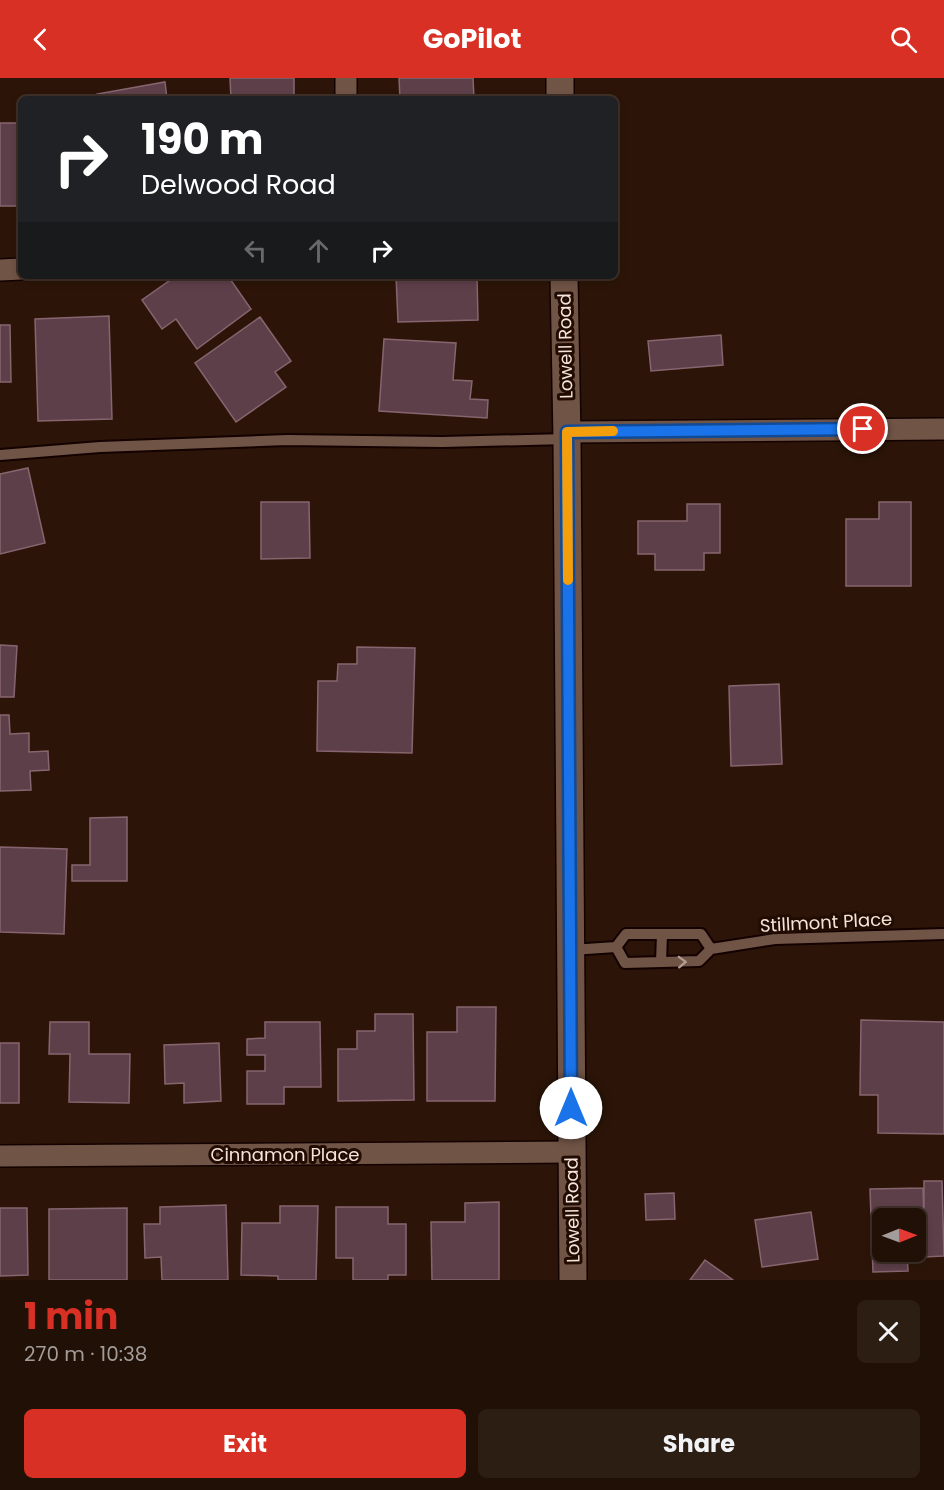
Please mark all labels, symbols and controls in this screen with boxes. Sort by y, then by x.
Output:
text: GoPilot [423,20,521,57]
icon: back [24,23,57,56]
icon: search [887,23,920,56]
text: 190 m [141,110,263,169]
icon: right [42,120,120,198]
text: Delwood Road [141,166,336,203]
icon: left [239,234,272,267]
icon: ahead [302,234,335,267]
icon: right [365,234,398,267]
street label: Lowell Road [552,293,578,399]
pin [837,403,888,454]
icon: arrive [846,412,879,445]
street label: Stillmont Place [759,906,893,938]
one-way arrow [678,955,687,968]
position arrow [539,1076,603,1140]
street label: Cinnamon Place [210,1142,360,1167]
street label: Lowell Road [559,1157,585,1263]
north arrow [872,1208,926,1262]
map controls [872,1208,926,1262]
text: 1 min [24,1291,118,1342]
button: close [857,1300,920,1363]
text: 270 m · 10:38 [24,1340,147,1368]
button: Exit [24,1409,466,1478]
button: Share [478,1409,920,1478]

